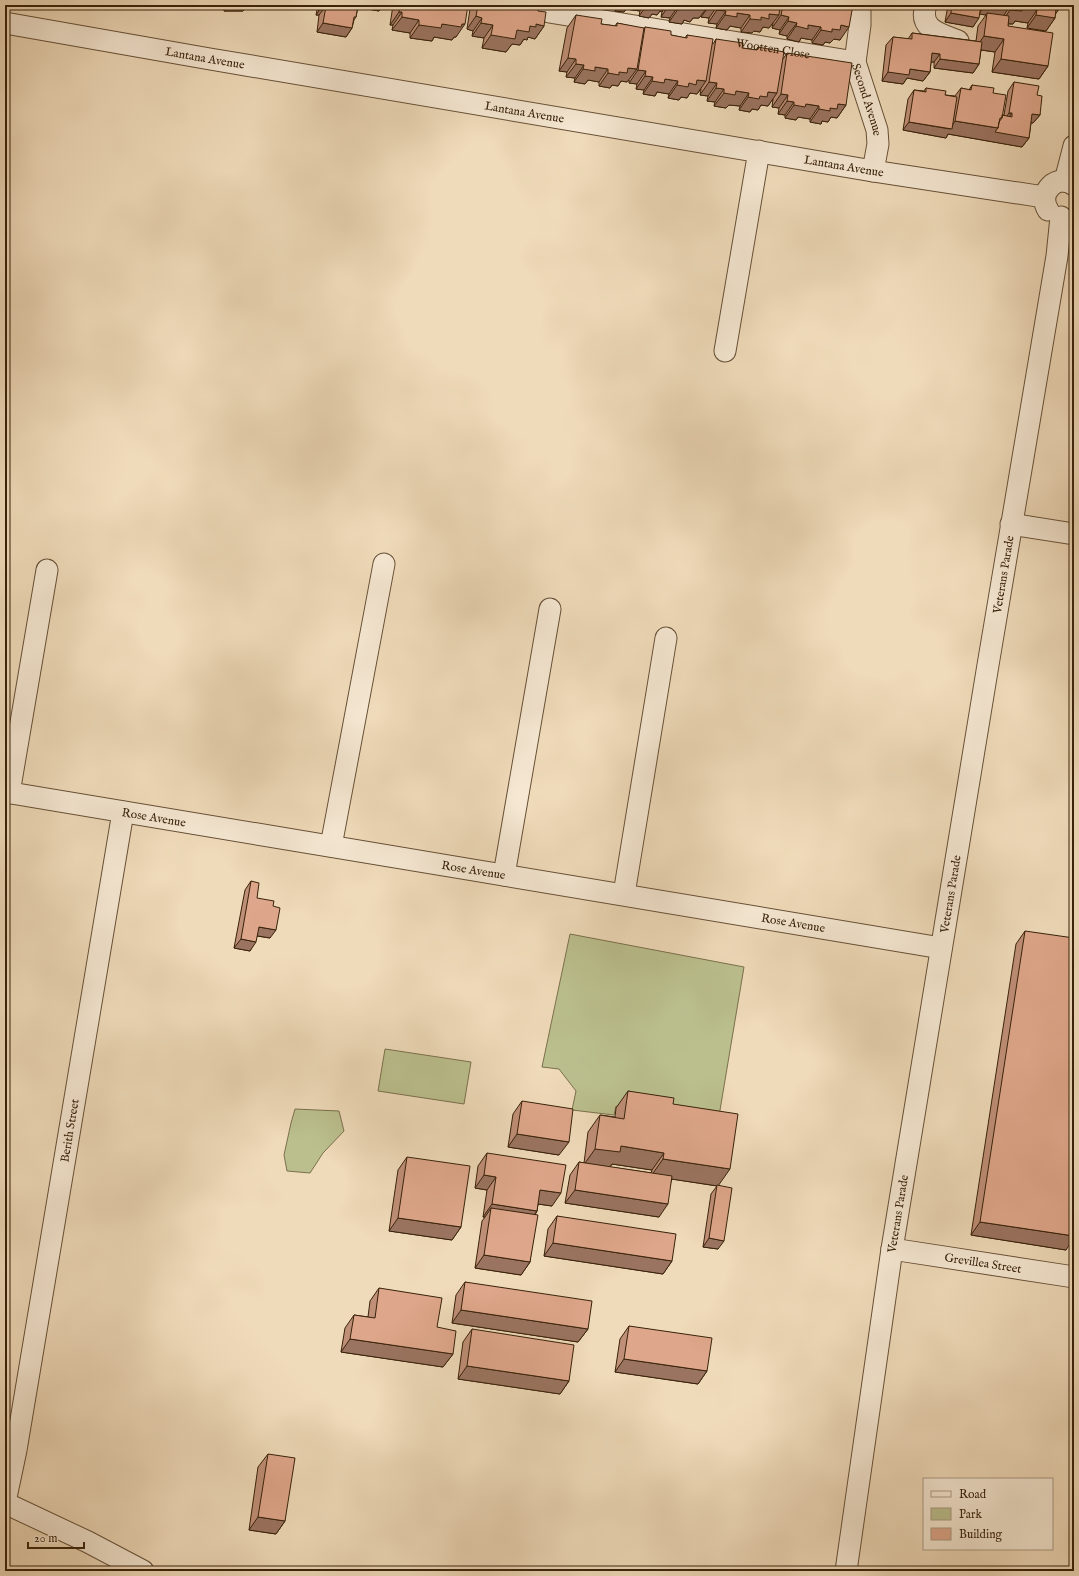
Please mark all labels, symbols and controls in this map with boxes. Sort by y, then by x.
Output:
street label: Wootten Close [735,35,812,62]
street label: Lantana Avenue [164,44,246,72]
street label: Second Avenue [848,61,885,137]
street label: Lantana Avenue [484,98,566,126]
street label: Lantana Avenue [803,152,885,180]
street label: Veterans Parade [989,534,1017,615]
street label: Rose Avenue [121,805,187,830]
street label: Veterans Parade [936,853,964,935]
street label: Rose Avenue [440,857,507,883]
street label: Rose Avenue [760,910,827,936]
street label: Berith Street [57,1098,82,1163]
street label: Veterans Parade [884,1173,912,1255]
street label: Grevillea Street [943,1250,1022,1276]
legend [923,1478,1053,1550]
text: Road [959,1487,987,1502]
text: Park [959,1507,982,1522]
scale bar [28,1524,84,1550]
text: Building [959,1527,1003,1542]
text: 20 m [34,1531,57,1546]

